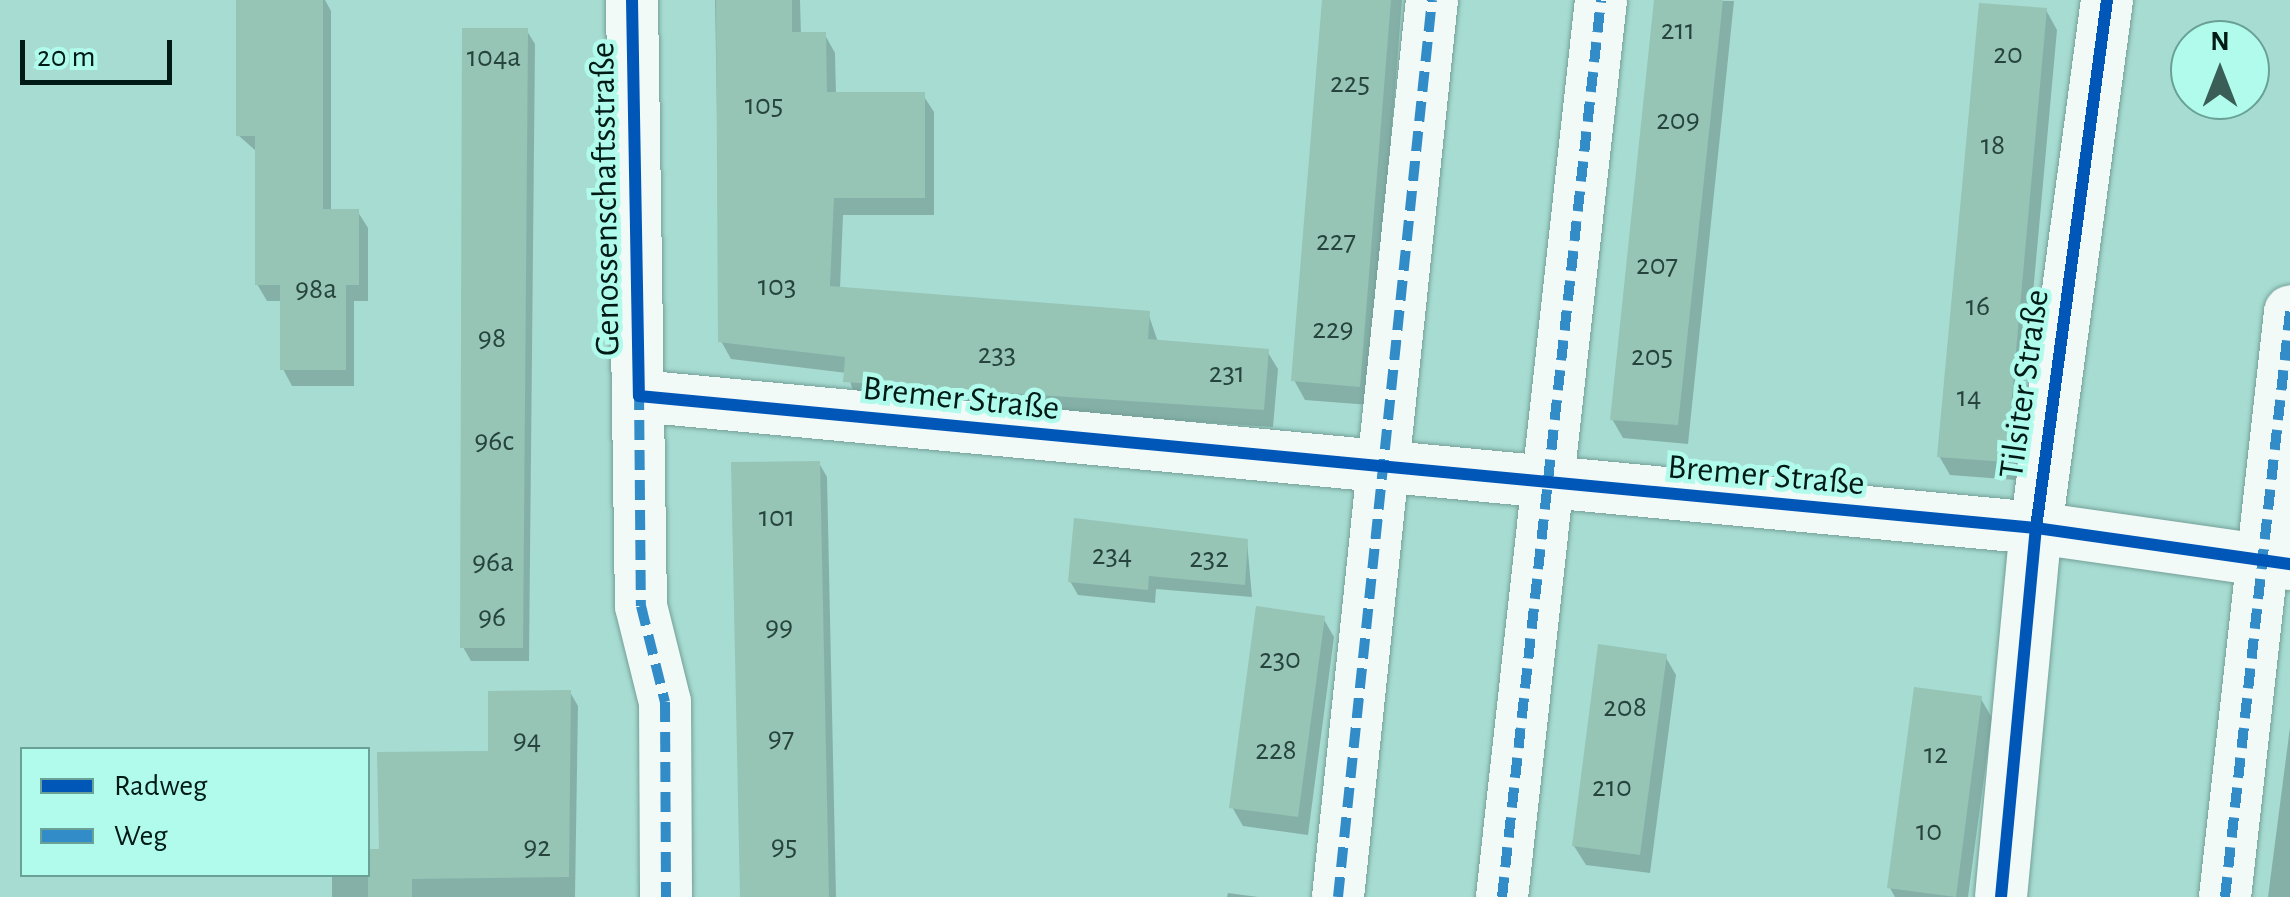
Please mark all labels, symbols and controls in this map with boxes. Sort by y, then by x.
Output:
house number: 211 [1661,12,1695,48]
scale bar [25,20,178,82]
north arrow [2170,20,2270,120]
text: N [2210,28,2230,56]
house number: 20 [1993,36,2023,72]
house number: 104a [467,39,521,75]
text: 20 m [37,42,95,72]
street label: Genossenschaftsstraße [582,42,630,356]
house number: 225 [1330,65,1370,101]
house number: 105 [745,87,783,123]
house number: 209 [1656,102,1700,138]
house number: 18 [1981,127,2005,163]
house number: 227 [1316,223,1356,259]
house number: 207 [1636,247,1678,283]
house number: 103 [758,268,796,304]
house number: 98a [295,271,337,307]
street label: Tilsiter Straße [1991,287,2059,481]
house number: 16 [1966,288,1990,324]
house number: 229 [1312,311,1354,347]
house number: 98 [478,320,506,356]
house number: 233 [978,336,1016,372]
house number: 205 [1631,338,1673,374]
house number: 231 [1209,355,1245,391]
street label: Bremer Straße [861,368,1061,430]
house number: 14 [1957,379,1981,415]
house number: 96c [474,423,514,459]
street label: Bremer Straße [1666,446,1866,506]
house number: 101 [759,499,795,535]
house number: 234 [1092,537,1132,573]
house number: 232 [1189,540,1229,576]
house number: 96a [472,544,514,580]
house number: 96 [478,599,506,635]
house number: 99 [765,609,793,645]
house number: 230 [1259,641,1301,677]
house number: 208 [1603,689,1647,725]
house number: 97 [768,720,794,756]
house number: 94 [513,722,541,758]
house number: 228 [1255,732,1297,768]
house number: 12 [1924,736,1948,772]
legend [20,747,370,877]
house number: 210 [1592,769,1632,805]
text: Radweg [114,771,207,801]
house number: 10 [1916,813,1942,849]
text: Weg [114,821,168,851]
house number: 95 [771,828,797,864]
house number: 92 [523,829,551,865]

